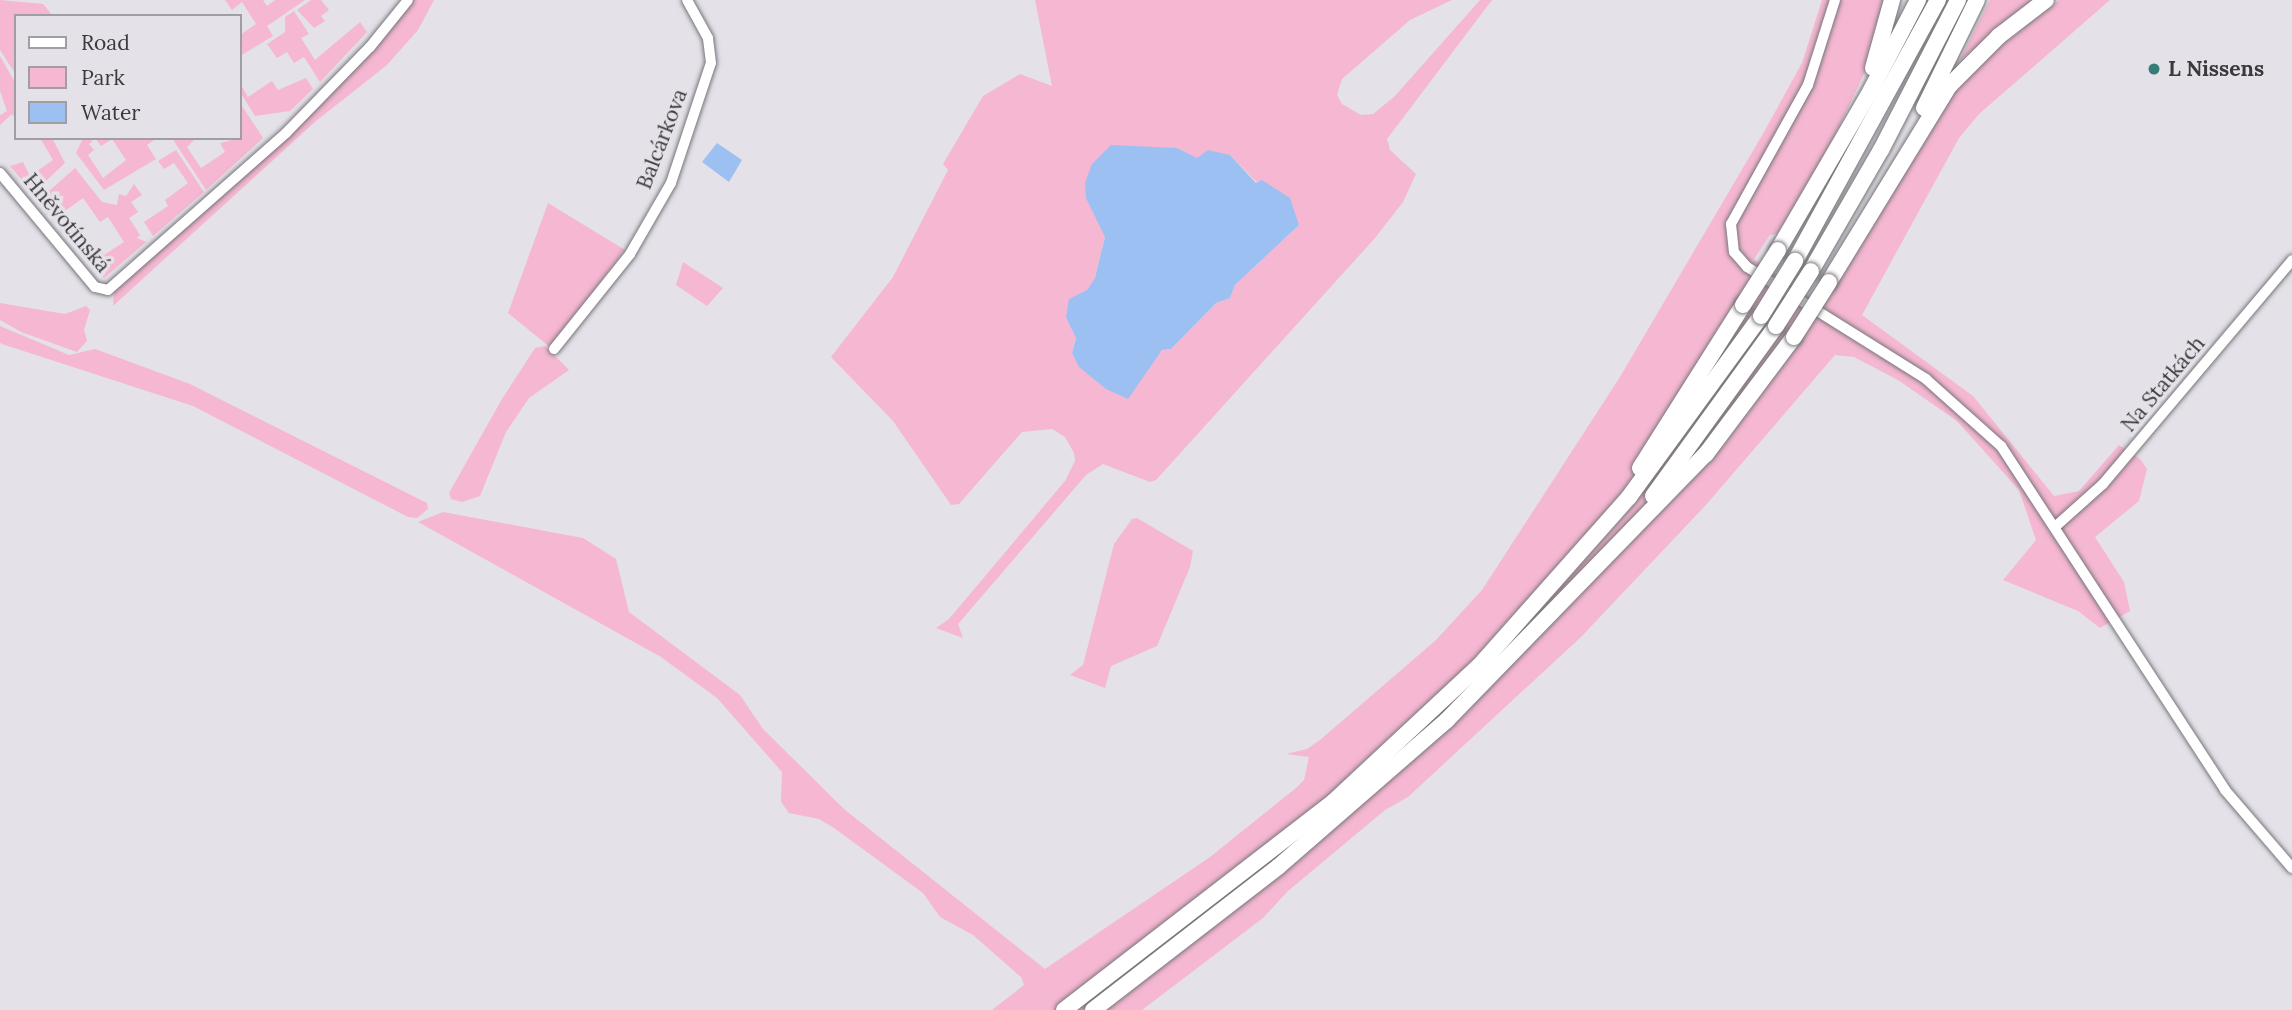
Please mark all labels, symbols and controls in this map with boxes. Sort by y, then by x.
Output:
legend [14,14,242,140]
text: Road [81,29,130,56]
place label: L Nissens [2168,56,2264,82]
marker: L Nissens [2146,61,2162,77]
text: Park [81,64,125,91]
street label: Balcárkova [631,85,693,193]
text: Water [81,99,140,126]
street label: Hněvotínská [18,168,116,278]
street label: Na Statkách [2116,331,2210,437]

